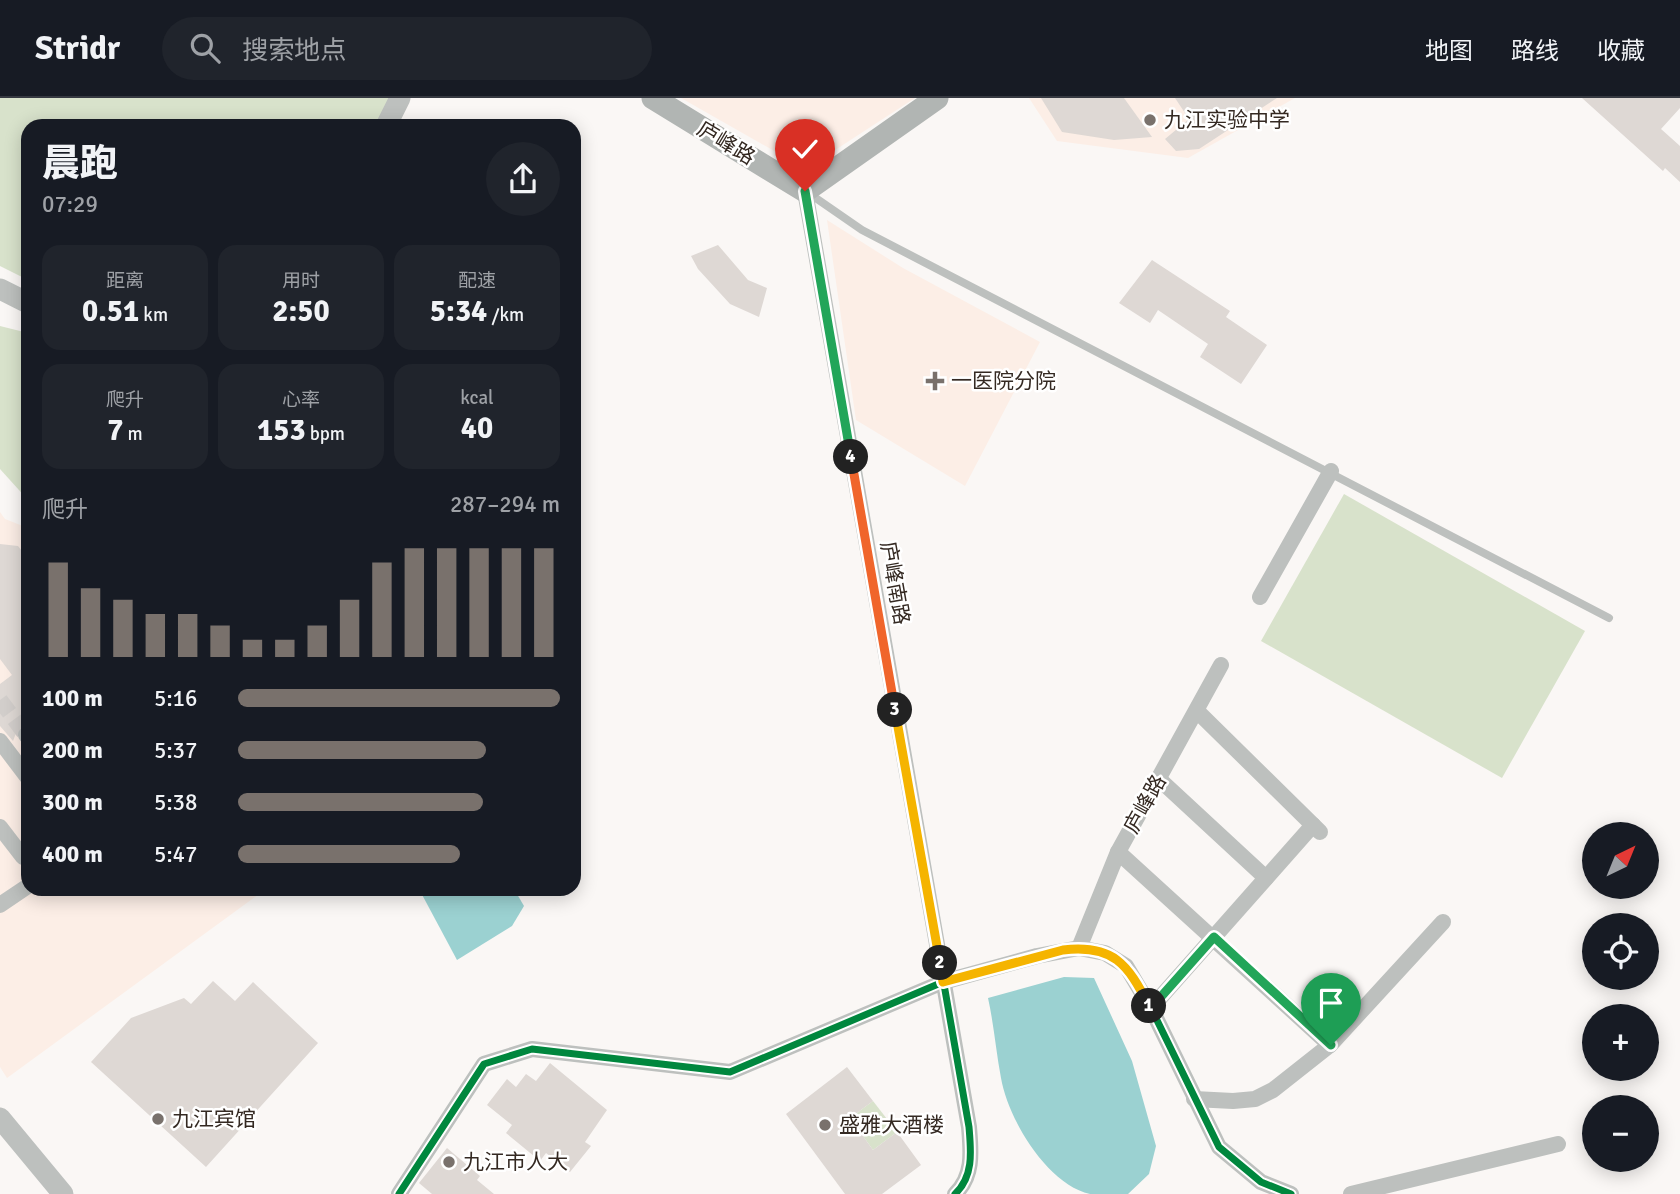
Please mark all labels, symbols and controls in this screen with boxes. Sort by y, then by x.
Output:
search box [162,17,652,80]
text: Stridr [35,28,120,69]
icon: search [186,29,224,67]
text: 搜索地点 [242,35,346,67]
text: 地图 [1425,36,1473,66]
text: 路线 [1511,36,1559,66]
text: 收藏 [1597,36,1645,66]
place label: 九江实验中学 [1164,107,1290,133]
marker: 九江实验中学 [1142,112,1158,128]
street label: 庐峰路 [692,116,760,170]
pin [775,119,835,191]
icon: check [786,130,824,168]
text: 晨跑 [42,140,118,187]
button: share [486,142,560,216]
text: 07:29 [42,190,98,219]
text: 距离 [106,269,144,293]
text: 用时 [282,269,320,293]
text: 配速 [458,269,496,293]
text: 0.51 [82,293,139,330]
text: 2:50 [272,293,330,330]
text: 5:34 [430,293,487,330]
text: km [139,303,168,327]
text: /km [487,303,524,327]
place label: 一医院分院 [951,368,1056,394]
marker: 一医院分院 [925,371,945,391]
text: kcal [460,386,494,410]
text: 爬升 [106,388,144,412]
text: 心率 [282,388,320,412]
text: 40 [461,410,493,447]
text: 7 [107,412,123,449]
text: 153 [257,412,306,449]
text: m [123,422,143,446]
text: bpm [306,422,345,446]
pin: 4 [834,440,868,474]
text: 4 [845,444,856,468]
text: 287–294 m [450,490,560,519]
text: 爬升 [42,495,88,524]
street label: 庐峰南路 [875,539,915,627]
text: 100 m [42,684,103,713]
text: 5:16 [154,684,197,713]
pin: 3 [878,692,912,728]
text: 3 [889,697,900,721]
text: 200 m [42,736,103,765]
text: 5:37 [154,736,197,765]
street label: 庐峰路 [1118,770,1172,838]
text: 300 m [42,788,103,817]
text: 5:38 [154,788,197,817]
north arrow [1582,822,1659,900]
map controls [1582,822,1659,1172]
text: 400 m [42,840,103,869]
text: 5:47 [154,840,197,869]
button: locate [1582,913,1659,990]
pin: 2 [922,946,958,980]
text: 2 [934,950,945,974]
pin [1301,973,1361,1045]
icon: arrive [1312,984,1350,1022]
pin: 1 [1132,988,1166,1024]
text: 1 [1143,993,1154,1017]
button: + [1582,1004,1659,1081]
button: − [1582,1095,1659,1172]
place label: 九江宾馆 [172,1106,256,1132]
marker: 九江宾馆 [150,1111,166,1127]
place label: 盛雅大酒楼 [839,1112,944,1138]
marker: 盛雅大酒楼 [817,1117,833,1133]
place label: 九江市人大 [463,1149,568,1175]
marker: 九江市人大 [441,1154,457,1170]

